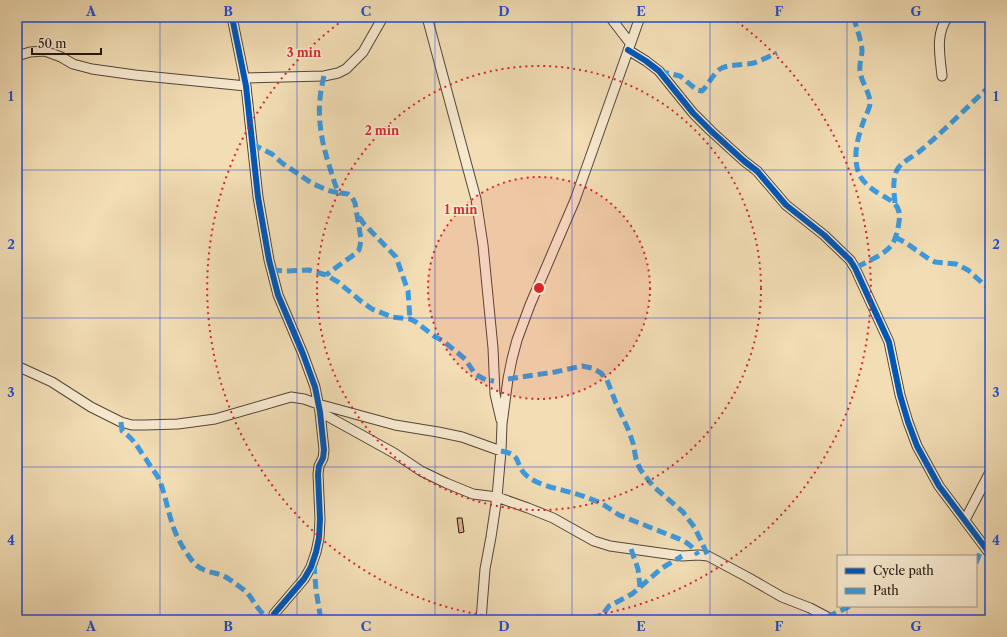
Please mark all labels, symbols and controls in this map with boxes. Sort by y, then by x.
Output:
text: A [85,3,97,19]
text: B [223,3,233,19]
text: C [361,3,371,19]
text: D [498,3,510,19]
text: E [636,3,646,19]
text: F [775,3,784,19]
text: G [910,3,922,19]
scale bar [32,30,101,56]
text: 50 m [38,36,67,51]
text: 3 min [287,45,322,60]
text: 1 [8,88,14,104]
text: 1 [993,88,999,104]
text: 2 min [365,123,400,138]
text: 1 min [445,202,478,217]
text: 2 [7,236,15,252]
text: 2 [992,236,1000,252]
centre of rings [532,281,546,295]
text: 3 [7,384,15,400]
text: 3 [992,384,1000,400]
text: 4 [7,532,15,548]
text: 4 [992,532,1000,548]
legend [837,555,977,607]
text: Cycle path [873,563,934,578]
text: Path [873,583,899,598]
text: A [85,618,97,634]
text: B [223,618,233,634]
text: C [361,618,371,634]
text: D [498,618,510,634]
text: E [636,618,646,634]
text: F [775,618,784,634]
text: G [910,618,922,634]

